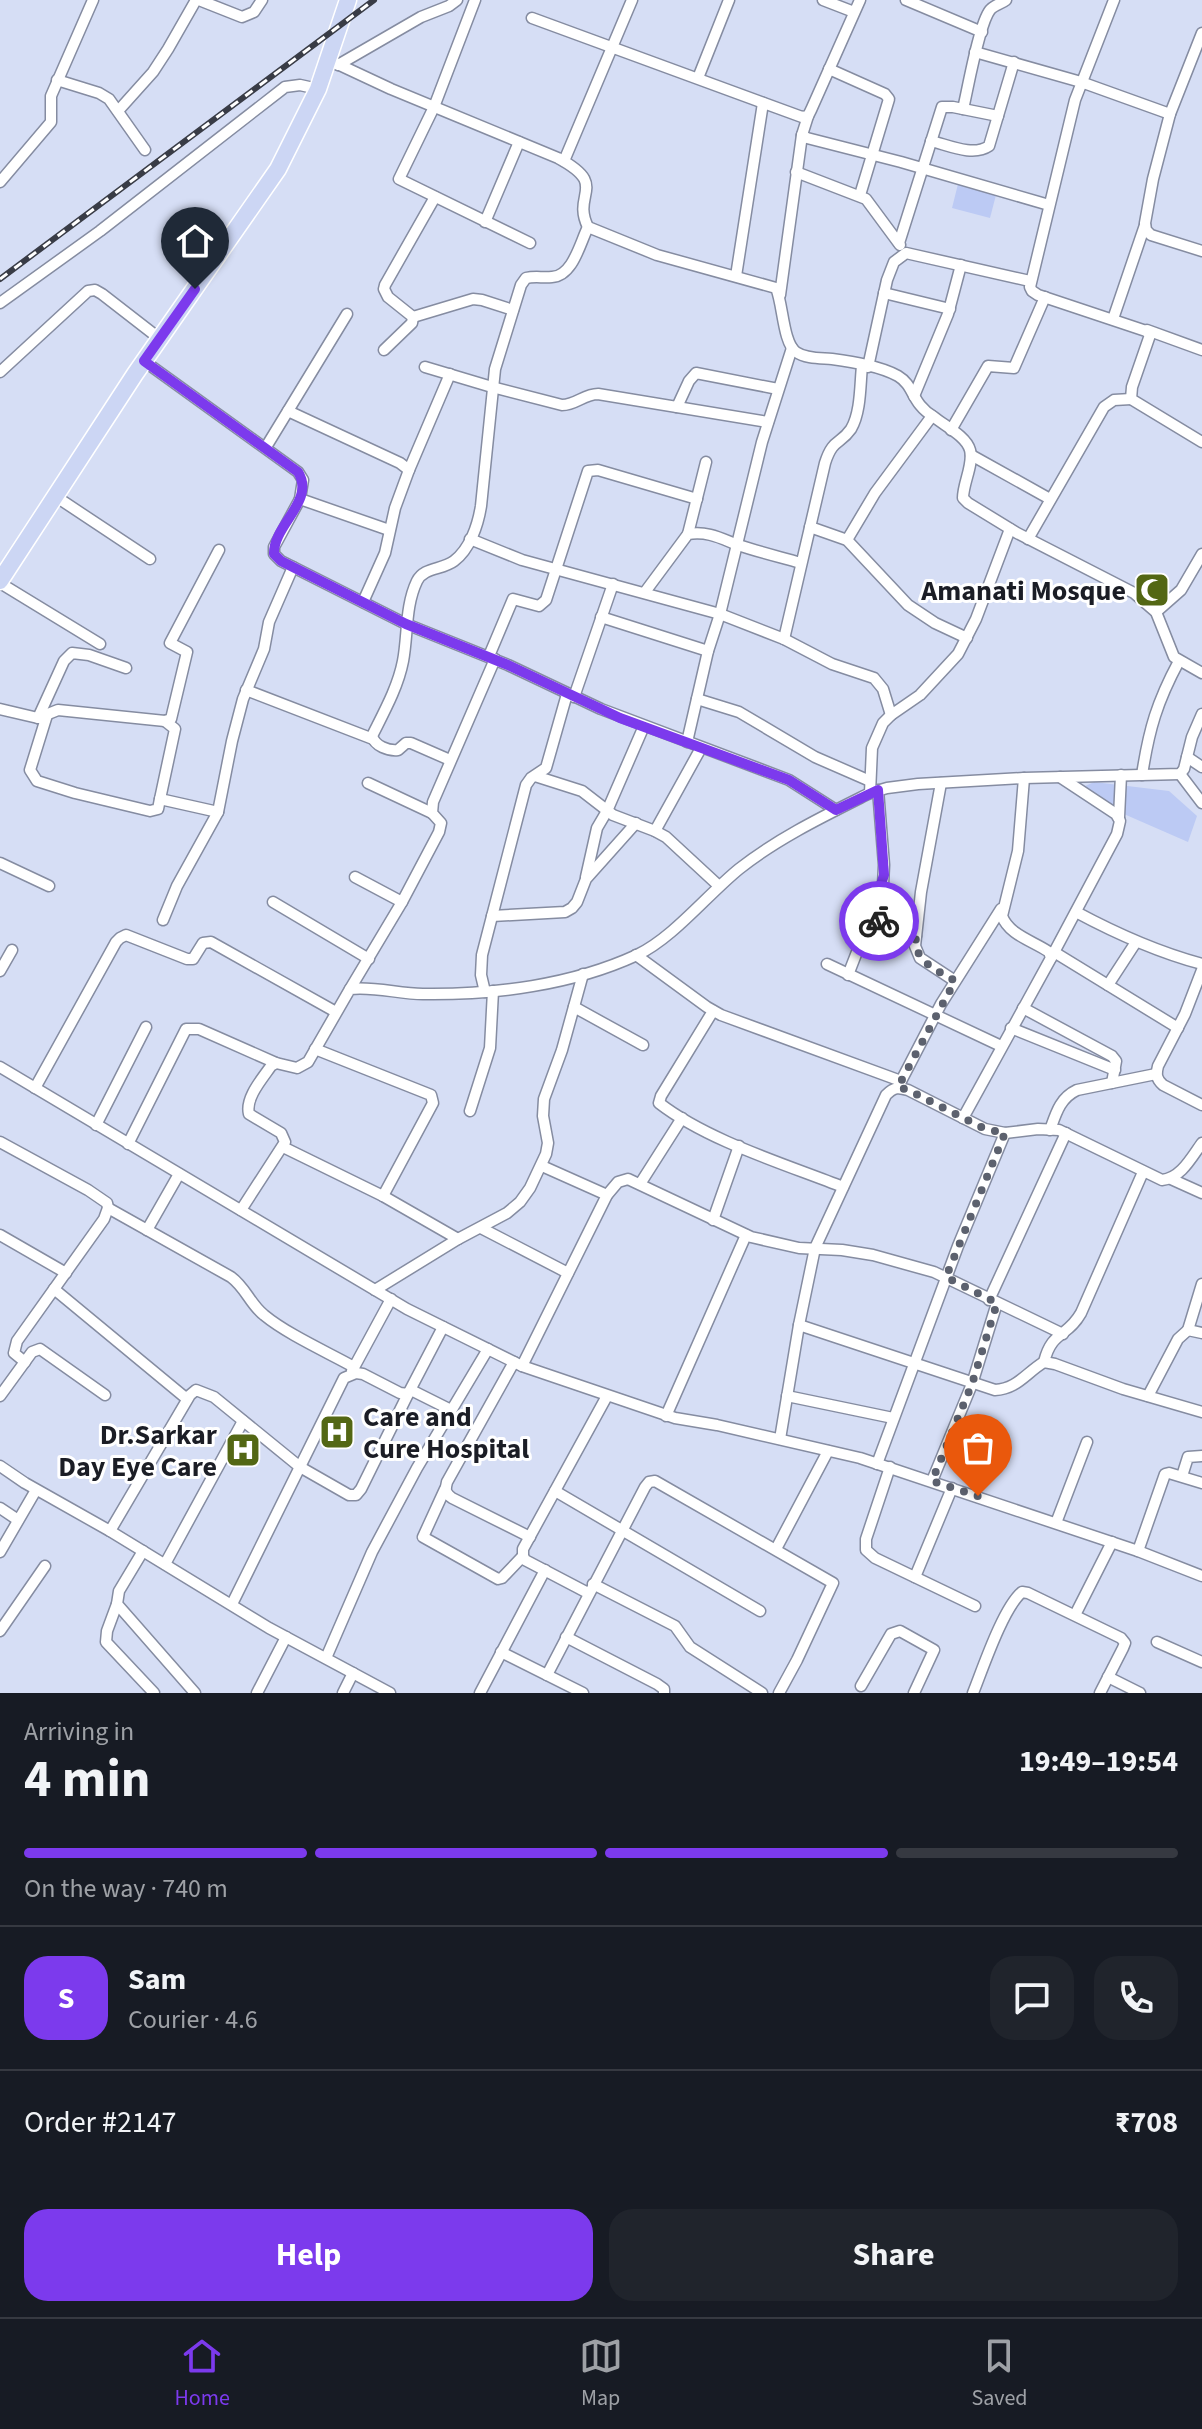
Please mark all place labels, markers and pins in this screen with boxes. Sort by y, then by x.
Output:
pin [161,207,229,289]
place label: Amanati Mosque [920,571,1126,611]
mosque icon: Amanati Mosque [1133,571,1171,609]
place label: Care and Cure Hospital [363,1397,529,1469]
hospital icon: Care and Cure Hospital [318,1413,356,1451]
pin [944,1414,1012,1496]
place label: Dr.Sarkar Day Eye Care [58,1415,218,1487]
hospital icon: Dr.Sarkar Day Eye Care [224,1431,262,1469]

